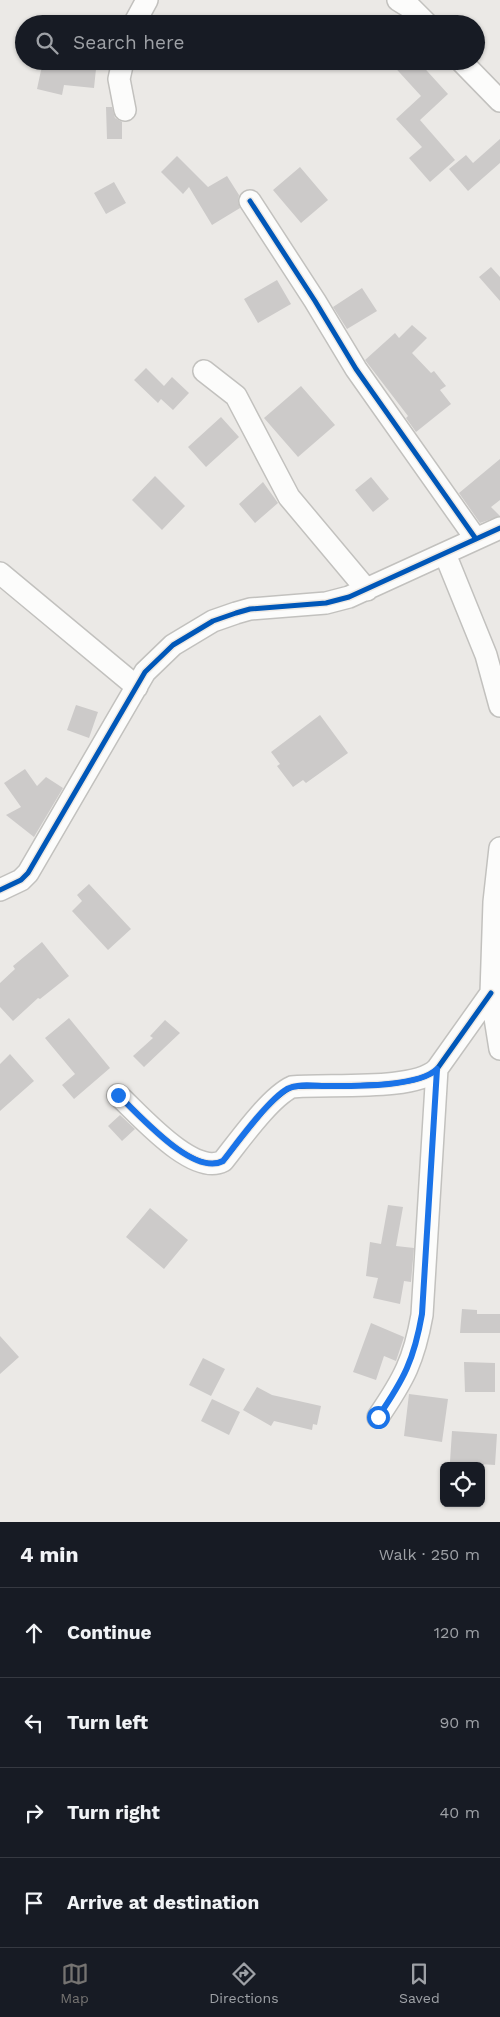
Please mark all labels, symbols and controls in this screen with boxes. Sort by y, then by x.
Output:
search box [15,15,485,70]
icon: search [33,29,61,57]
text: Search here [73,31,184,54]
route end [107,1084,130,1107]
route start [367,1406,390,1429]
map controls [440,1462,485,1507]
button: locate [440,1462,485,1507]
text: 4 min [20,1542,78,1567]
text: Walk · 250 m [379,1545,480,1564]
icon: ahead [20,1619,48,1647]
text: Continue [67,1621,151,1644]
text: 120 m [434,1623,480,1642]
icon: left [20,1709,48,1737]
text: Turn left [67,1711,148,1734]
text: 90 m [439,1713,480,1732]
icon: right [20,1799,48,1827]
text: Turn right [67,1801,160,1824]
text: 40 m [440,1803,480,1822]
icon: arrive [20,1889,48,1917]
text: Arrive at destination [67,1891,259,1914]
tab: Map [60,1960,89,2006]
tab: Directions [209,1960,279,2006]
tab: Saved [399,1960,440,2006]

